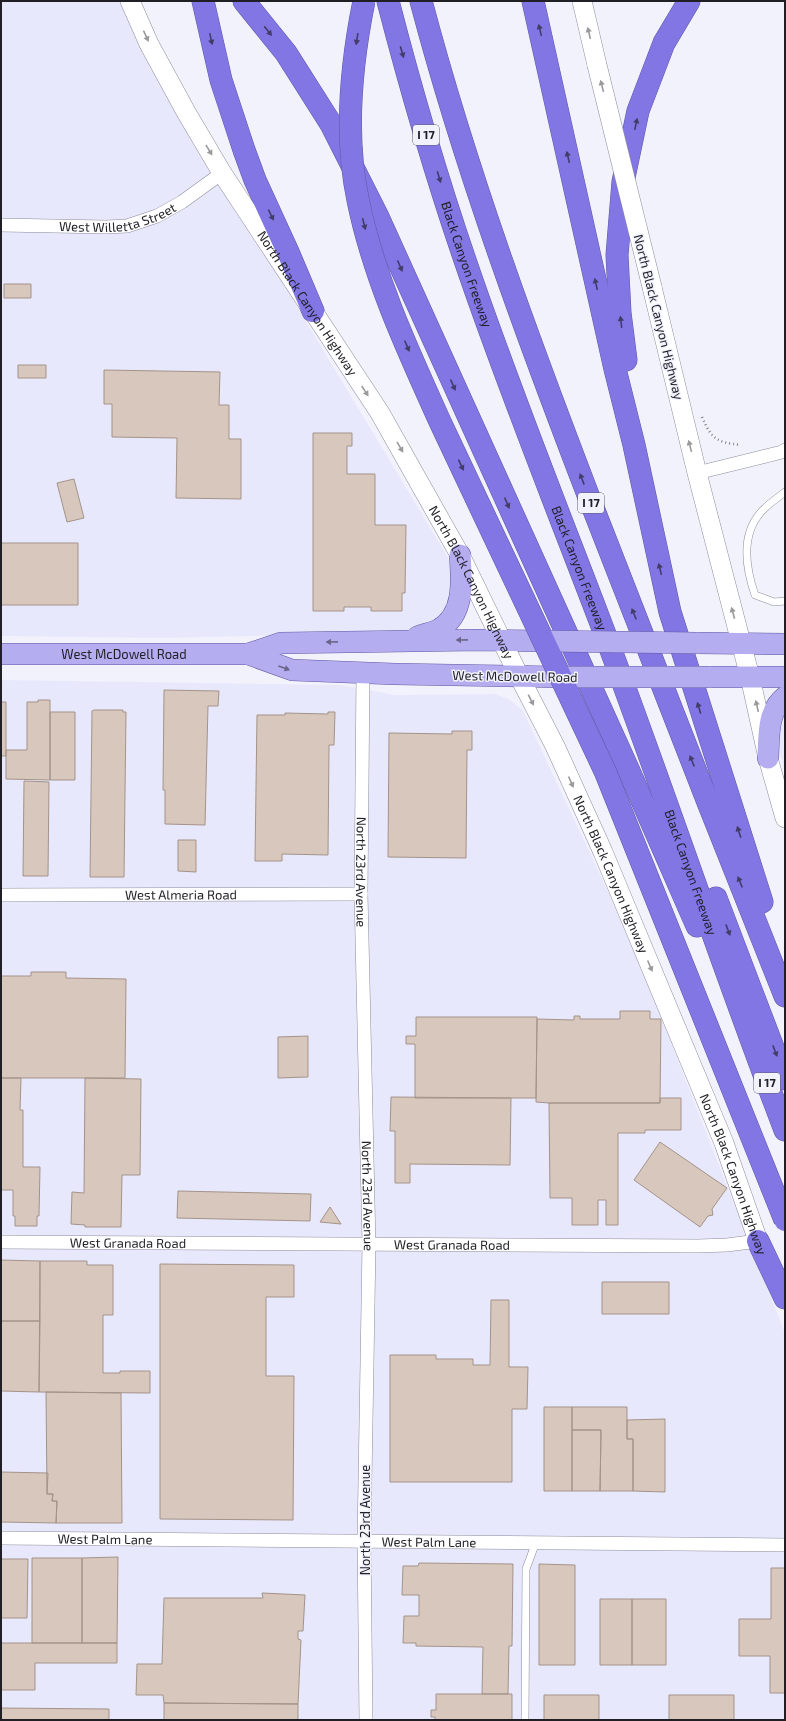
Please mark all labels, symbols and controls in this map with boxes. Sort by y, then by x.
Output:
one-way arrow [536,24,542,37]
one-way arrow [264,26,273,37]
one-way arrow [586,27,592,39]
one-way arrow [143,31,149,42]
one-way arrow [208,33,214,45]
one-way arrow [354,33,360,46]
one-way arrow [399,46,405,58]
one-way arrow [599,80,605,92]
one-way arrow [633,118,639,130]
road number: I 17 [413,125,439,145]
one-way arrow [205,144,212,156]
one-way arrow [565,151,571,163]
one-way arrow [436,171,442,183]
street label: West Willetta Street [59,199,179,235]
street label: Black Canyon Freeway [438,199,496,330]
one-way arrow [268,210,274,221]
one-way arrow [361,218,367,230]
street label: North Black Canyon Highway [254,228,361,379]
street label: North Black Canyon Highway [631,233,687,402]
one-way arrow [397,261,403,272]
one-way arrow [593,278,599,290]
one-way arrow [618,316,625,329]
one-way arrow [404,341,410,352]
one-way arrow [451,379,457,391]
one-way arrow [362,385,369,397]
one-way arrow [687,440,693,452]
one-way arrow [396,441,403,453]
one-way arrow [458,459,464,470]
one-way arrow [579,473,585,485]
road number: I 17 [578,493,604,513]
one-way arrow [504,497,510,509]
street label: North Black Canyon Highway [426,503,517,662]
street label: Black Canyon Freeway [548,504,611,633]
one-way arrow [657,563,663,576]
one-way arrow [730,606,736,618]
one-way arrow [630,607,636,619]
one-way arrow [455,637,468,643]
one-way arrow [326,639,338,646]
street label: West McDowell Road [61,646,187,662]
one-way arrow [279,665,291,671]
street label: West McDowell Road [452,667,578,685]
one-way arrow [528,694,534,706]
one-way arrow [753,700,759,712]
one-way arrow [696,702,702,714]
one-way arrow [688,754,694,766]
one-way arrow [568,776,574,788]
street label: North Black Canyon Highway [570,793,652,956]
street label: Black Canyon Freeway [661,807,721,937]
street label: North 23rd Avenue [353,817,370,927]
one-way arrow [736,825,742,837]
one-way arrow [736,875,742,887]
street label: West Almeria Road [125,886,237,903]
one-way arrow [726,924,732,936]
one-way arrow [647,960,653,971]
one-way arrow [772,1046,778,1058]
road number: I 17 [754,1073,780,1093]
street label: North Black Canyon Highway [696,1091,770,1257]
street label: North 23rd Avenue [359,1141,377,1251]
street label: West Granada Road [70,1234,186,1251]
street label: West Granada Road [394,1236,510,1253]
street label: North 23rd Avenue [357,1465,373,1575]
street label: West Palm Lane [57,1531,153,1547]
street label: West Palm Lane [381,1533,476,1550]

